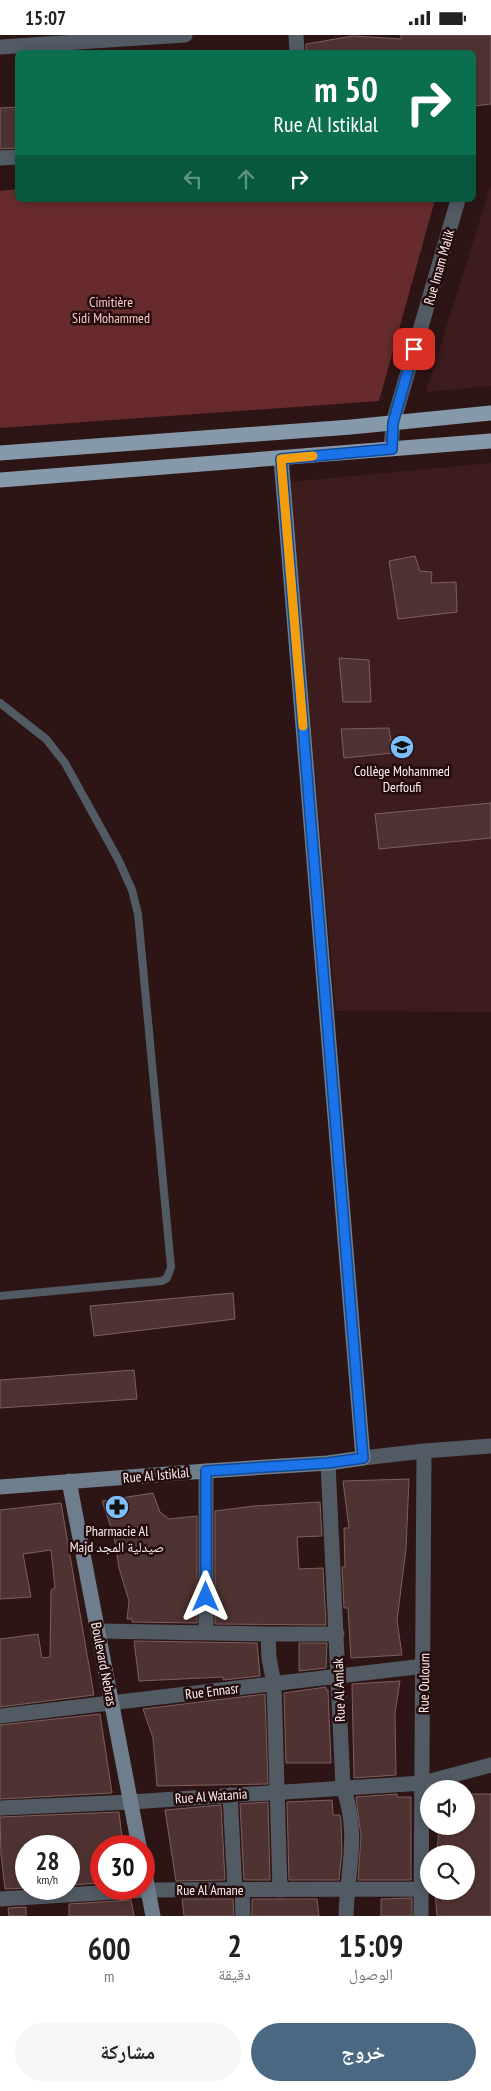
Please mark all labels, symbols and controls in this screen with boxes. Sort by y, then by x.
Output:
text: 15:07 [25,6,66,30]
text: 50 m [314,66,378,112]
icon: right [396,70,461,135]
text: Rue Al Istiklal [274,110,378,138]
icon: left [179,165,207,193]
icon: ahead [232,165,260,193]
icon: right [285,165,313,193]
street label: Rue Imam Malik [420,227,459,307]
park label: Cimitière Sidi Mohammed [72,293,150,327]
pin [393,328,435,370]
icon: arrive [400,335,428,363]
school or university icon: Collège Mohammed Derfoufi [389,734,415,760]
place label: Collège Mohammed Derfoufi [354,762,450,796]
street label: Rue Al Istiklal [122,1463,191,1487]
pharmacy icon: Pharmacie Al Majd صيدلية المجد [104,1494,130,1520]
place label: Pharmacie Al Majd صيدلية المجد [70,1522,164,1556]
position arrow [179,1570,231,1622]
street label: Boulevard Nebras [87,1621,121,1708]
street label: Rue Ouloum [414,1653,434,1713]
street label: Rue Al Amlak [329,1657,349,1722]
street label: Rue Ennasr [184,1679,240,1703]
map controls [420,1780,475,1900]
button: sound [420,1780,475,1835]
street label: Rue Al Watania [174,1784,248,1808]
speed limit sign: 30 [90,1835,155,1900]
text: 28 [36,1845,59,1877]
button: search [420,1845,475,1900]
text: km/h [37,1872,58,1887]
street label: Rue Al Amane [177,1881,244,1899]
text: 2 [227,1926,242,1965]
text: 15:09 [338,1926,403,1965]
text: 600 [88,1929,131,1968]
text: دقيقة [218,1964,251,1984]
text: الوصول [349,1964,393,1984]
text: m [104,1966,114,1986]
button: مشاركة [15,2023,241,2081]
button: خروج [251,2023,476,2081]

